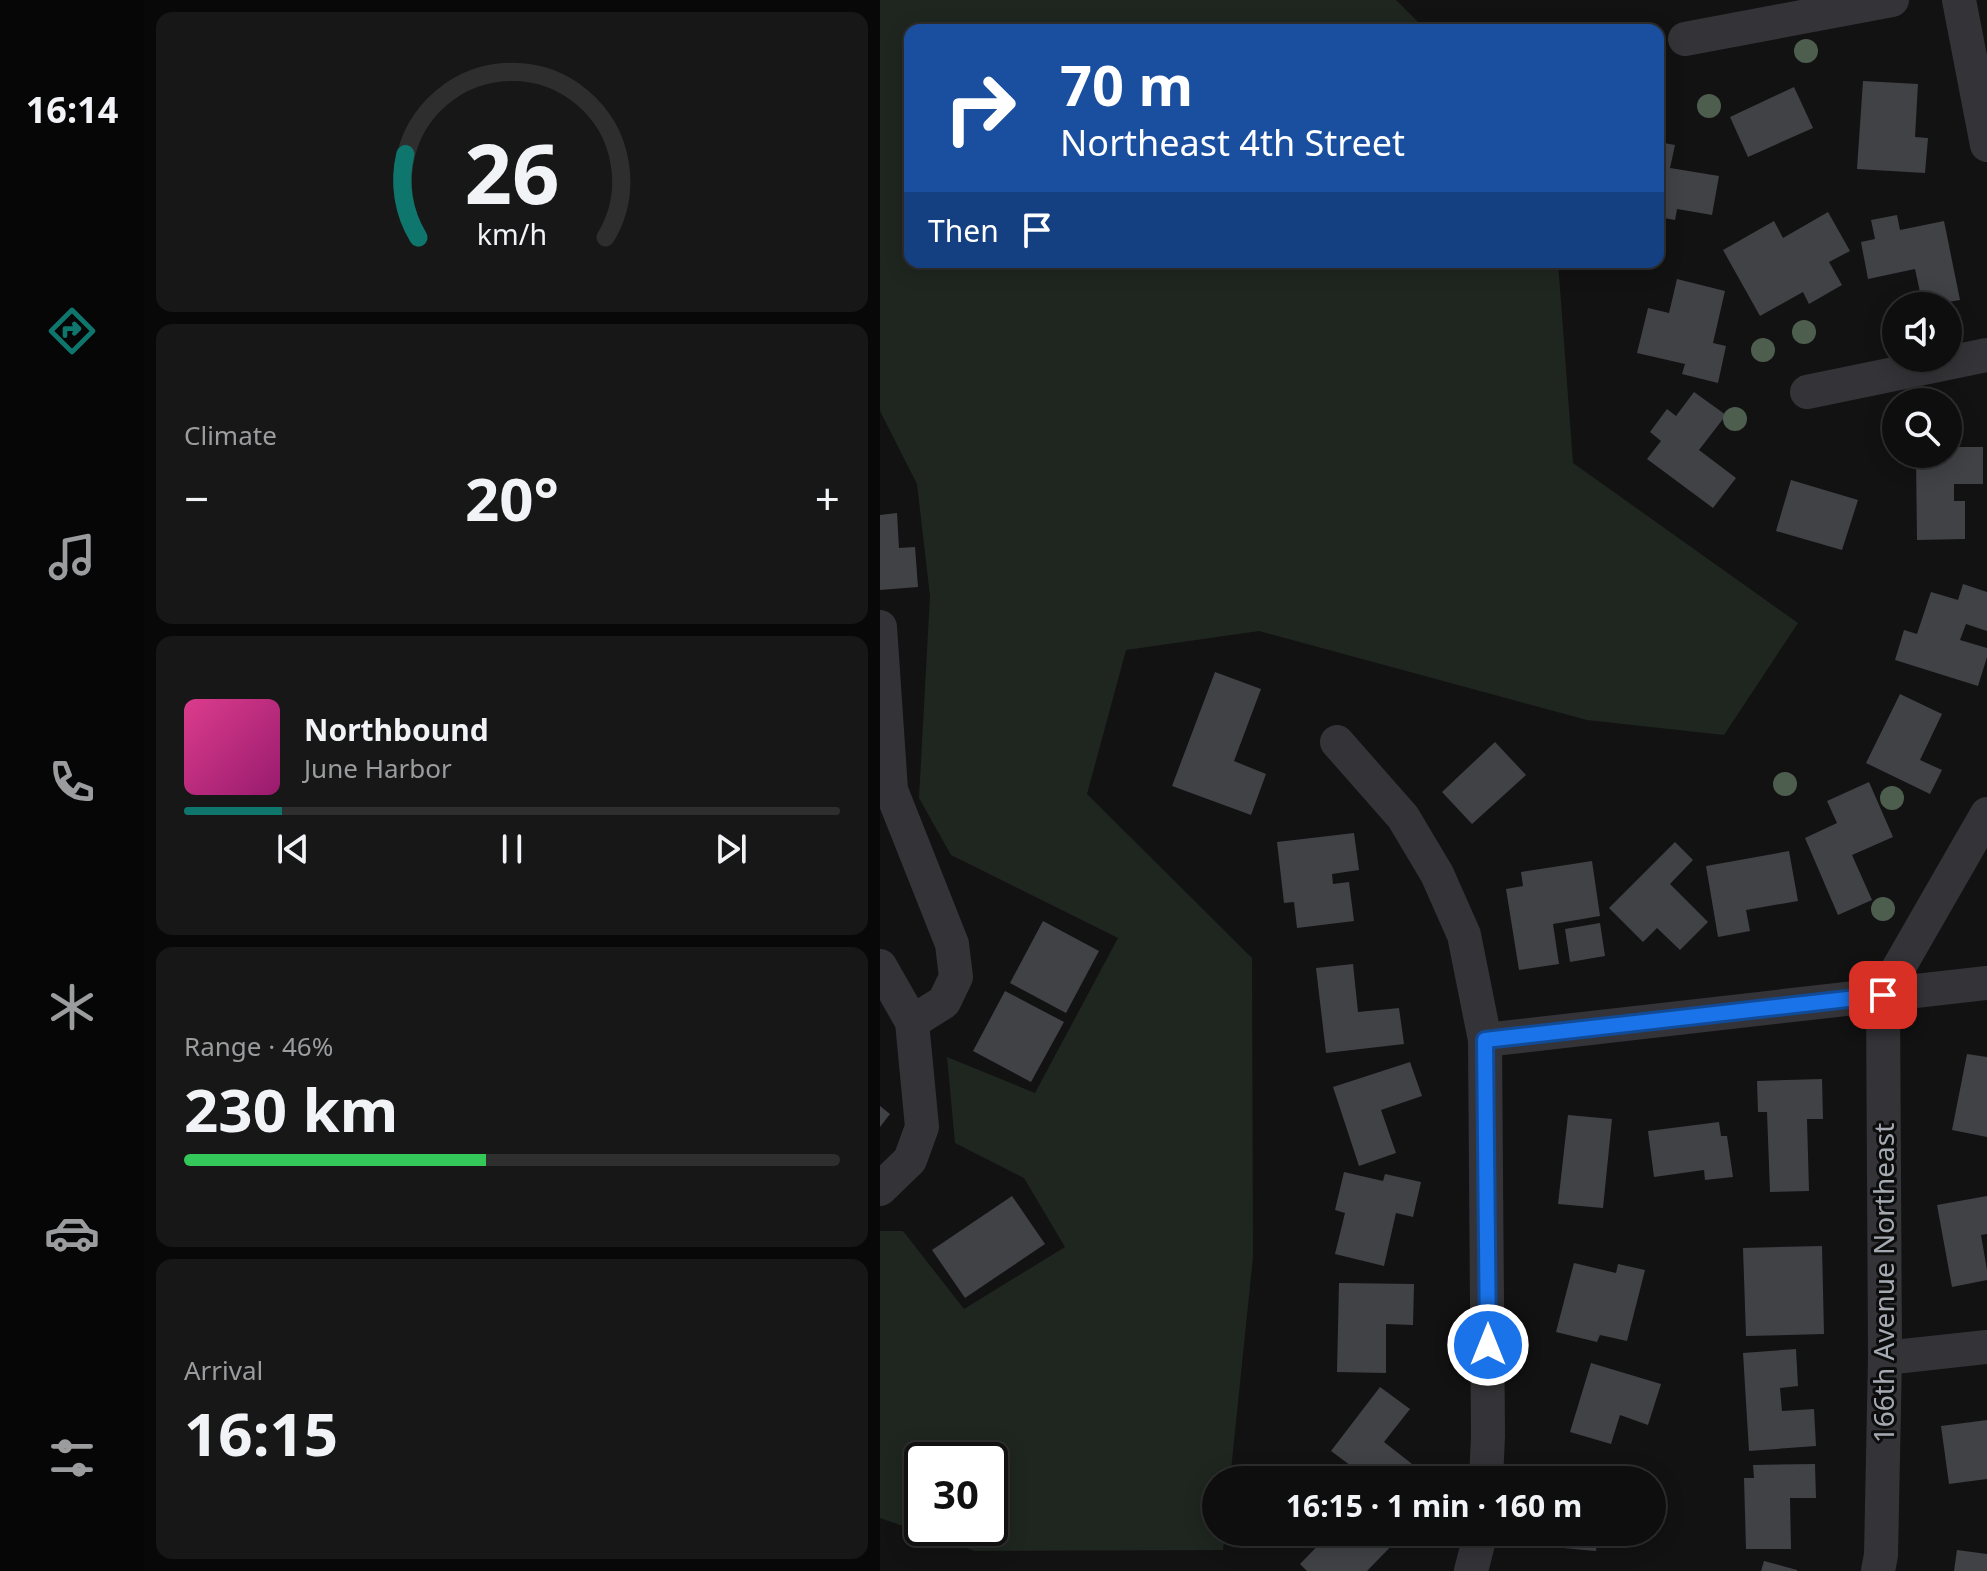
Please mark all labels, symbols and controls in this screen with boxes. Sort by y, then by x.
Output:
text: 70 m [1060,46,1193,122]
icon: right [928,56,1032,160]
text: 16:14 [26,85,118,134]
text: 26 [464,114,560,227]
text: Northeast 4th Street [1060,118,1405,167]
icon: arrive [1015,208,1059,252]
text: Then [928,210,999,251]
text: km/h [477,214,547,253]
map controls [1882,292,1962,468]
button: sound [1882,292,1962,372]
icon: directions [44,303,100,359]
button: search [1882,388,1962,468]
text: Climate [184,417,277,453]
text: 20° [465,457,559,539]
text: − [184,468,209,528]
text: + [815,468,840,528]
icon: music [44,529,100,585]
text: Northbound [304,709,489,750]
text: June Harbor [304,750,452,786]
icon: phone [44,754,100,810]
icon: previous [271,827,315,871]
icon: pause [490,827,534,871]
icon: next [709,827,753,871]
pin [1849,961,1917,1029]
icon: arrive [1861,973,1905,1017]
icon: climate [44,979,100,1035]
text: Range · 46% [184,1028,333,1064]
text: 230 km [184,1068,398,1150]
street label: 166th Avenue Northeast [1864,1123,1902,1443]
icon: car [44,1205,100,1261]
position arrow [1446,1303,1530,1387]
text: Arrival [184,1352,263,1388]
text: 16:15 [184,1392,338,1474]
icon: filters [44,1430,100,1486]
speed limit sign: 30 [904,1442,1008,1546]
text: 16:15 · 1 min · 160 m [1286,1485,1582,1526]

